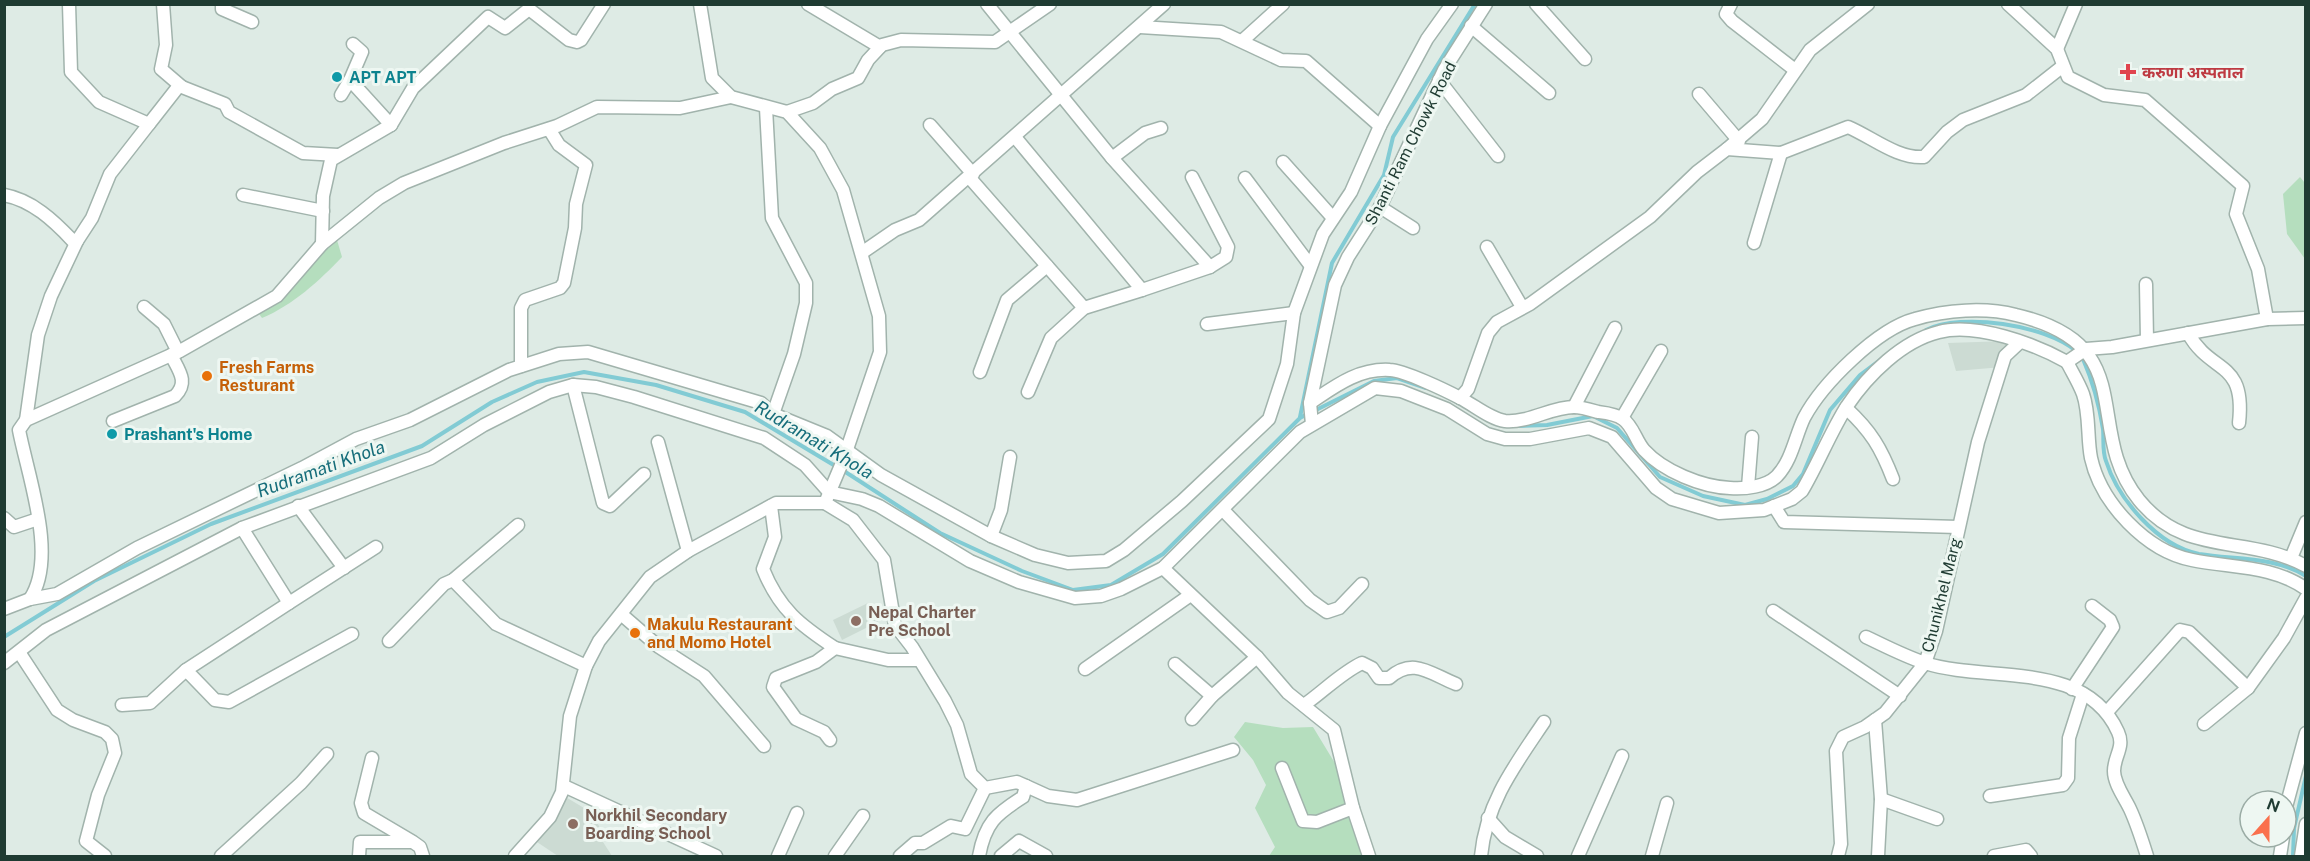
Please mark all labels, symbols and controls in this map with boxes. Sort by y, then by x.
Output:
street label: Shanti Ram Chowk Road [1361,58,1460,228]
marker: करुणा अस्पताल [2119,63,2137,81]
place label: करुणा अस्पताल [2142,63,2245,82]
place label: APT APT [349,68,417,87]
marker: APT APT [330,70,344,84]
place label: Fresh Farms Resturant [219,358,314,395]
marker: Fresh Farms Resturant [200,369,214,383]
water label: Rudramati Khola [751,396,877,483]
place label: Prashant's Home [124,425,252,444]
marker: Prashant's Home [105,427,119,441]
water label: Rudramati Khola [254,436,388,501]
street label: Chunikhel Marg [1918,536,1965,655]
place label: Nepal Charter Pre School [868,603,976,640]
marker: Nepal Charter Pre School [849,614,863,628]
place label: Makulu Restaurant and Momo Hotel [647,615,793,652]
marker: Makulu Restaurant and Momo Hotel [628,626,642,640]
north arrow [2238,789,2298,849]
text: N [2264,794,2282,817]
place label: Norkhil Secondary Boarding School [585,806,727,843]
marker: Norkhil Secondary Boarding School [566,817,580,831]

